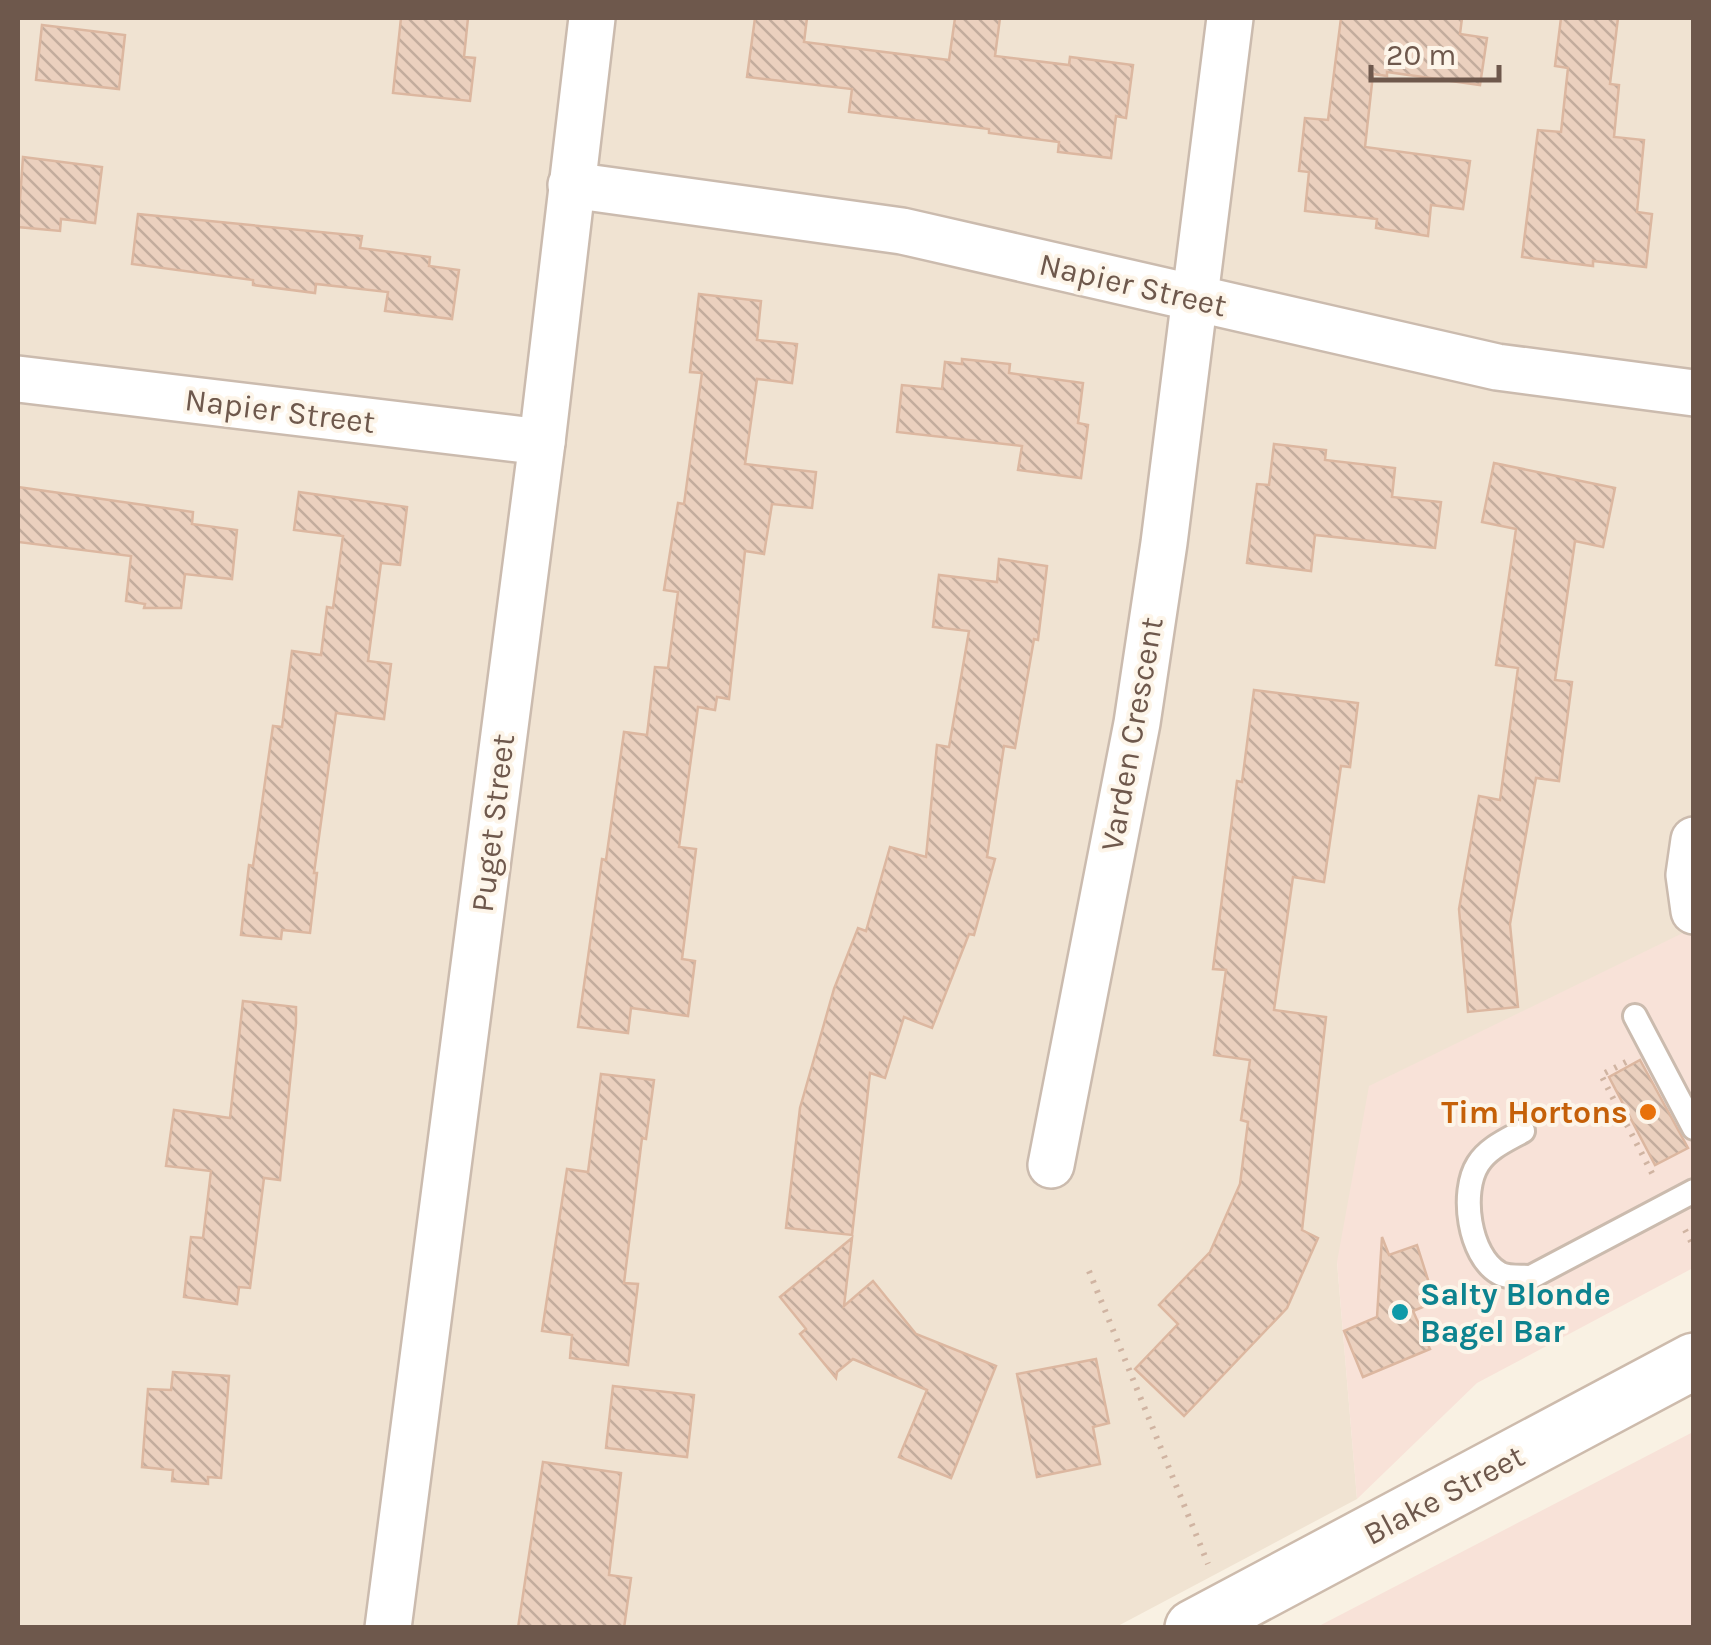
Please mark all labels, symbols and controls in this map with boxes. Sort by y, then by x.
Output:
scale bar [1371,20,1498,82]
text: 20 m [1386,37,1456,73]
street label: Napier Street [1036,245,1230,325]
street label: Napier Street [183,381,377,441]
street label: Varden Crescent [1093,614,1171,854]
street label: Puget Street [464,732,522,914]
place label: Tim Hortons [1441,1094,1628,1131]
marker: Tim Hortons [1637,1101,1659,1123]
place label: Salty Blonde Bagel Bar [1420,1276,1611,1350]
marker: Salty Blonde Bagel Bar [1389,1301,1411,1323]
street label: Blake Street [1357,1437,1531,1553]

